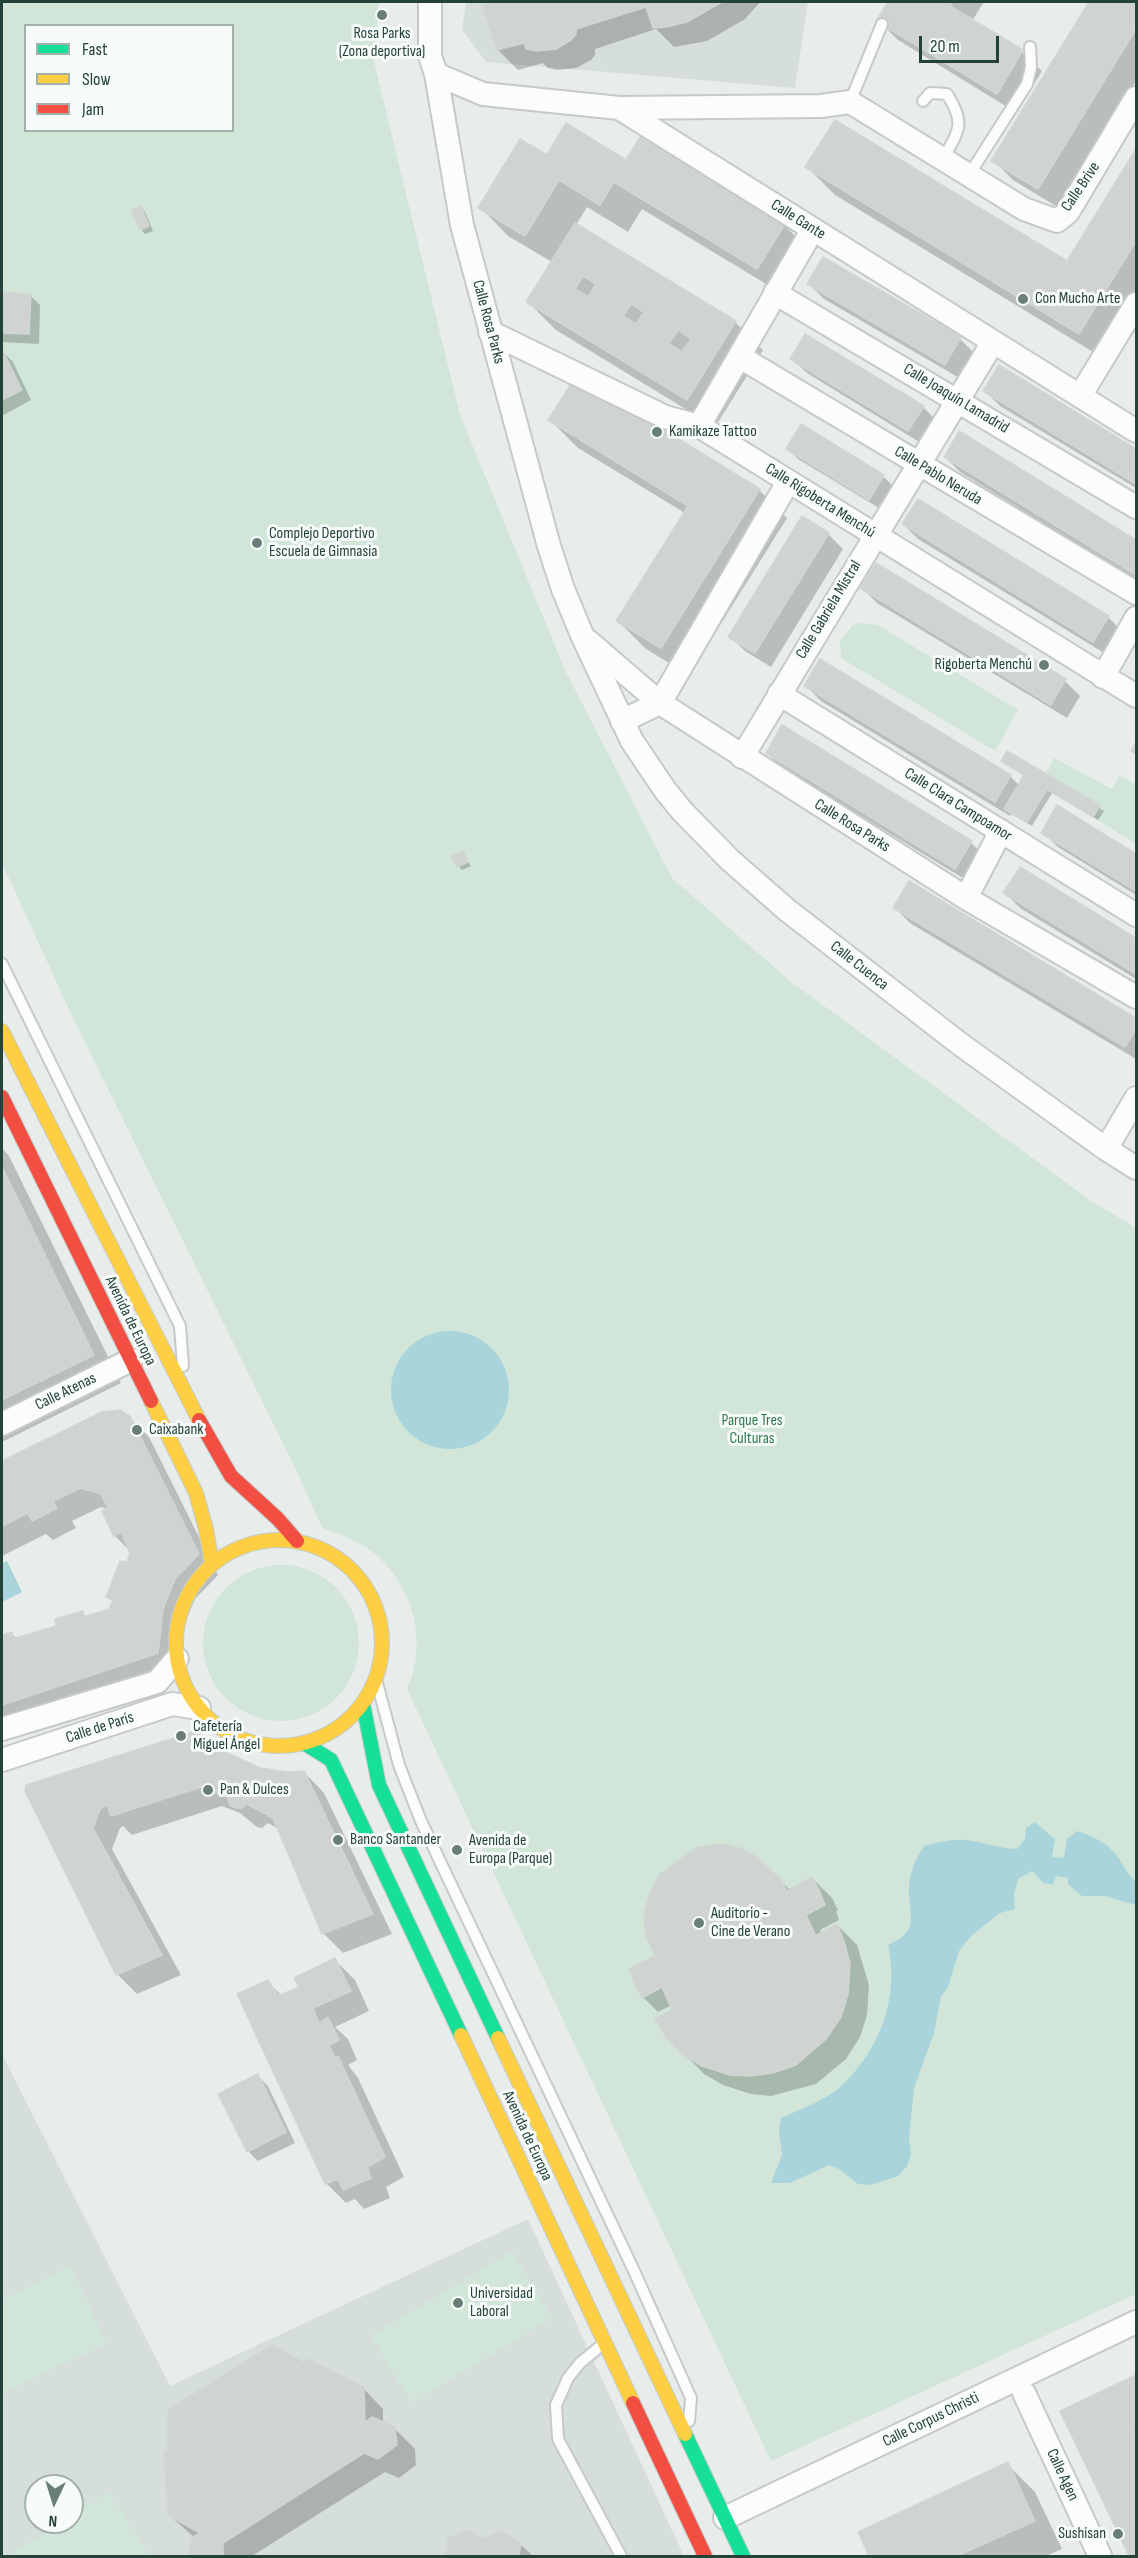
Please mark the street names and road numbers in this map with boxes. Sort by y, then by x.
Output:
street label: Calle Brive [1057,159,1105,215]
street label: Calle Gante [767,196,829,244]
street label: Calle Rosa Parks [468,278,508,366]
street label: Calle Joaquín Lamadrid [900,360,1012,438]
street label: Calle Pablo Neruda [891,442,985,510]
street label: Calle Rigoberta Menchú [761,459,879,543]
street label: Calle Gabriela Mistral [792,557,866,663]
street label: Calle Clara Campoamor [901,764,1015,846]
street label: Calle Rosa Parks [811,795,893,857]
street label: Calle Cuenca [826,937,892,995]
street label: Avenida de Europa [100,1273,160,1369]
street label: Calle Atenas [32,1369,100,1415]
street label: Calle de París [64,1708,136,1748]
street label: Avenida de Europa [498,2088,556,2184]
street label: Calle Corpus Christi [880,2388,982,2452]
street label: Calle Agen [1042,2446,1082,2504]

